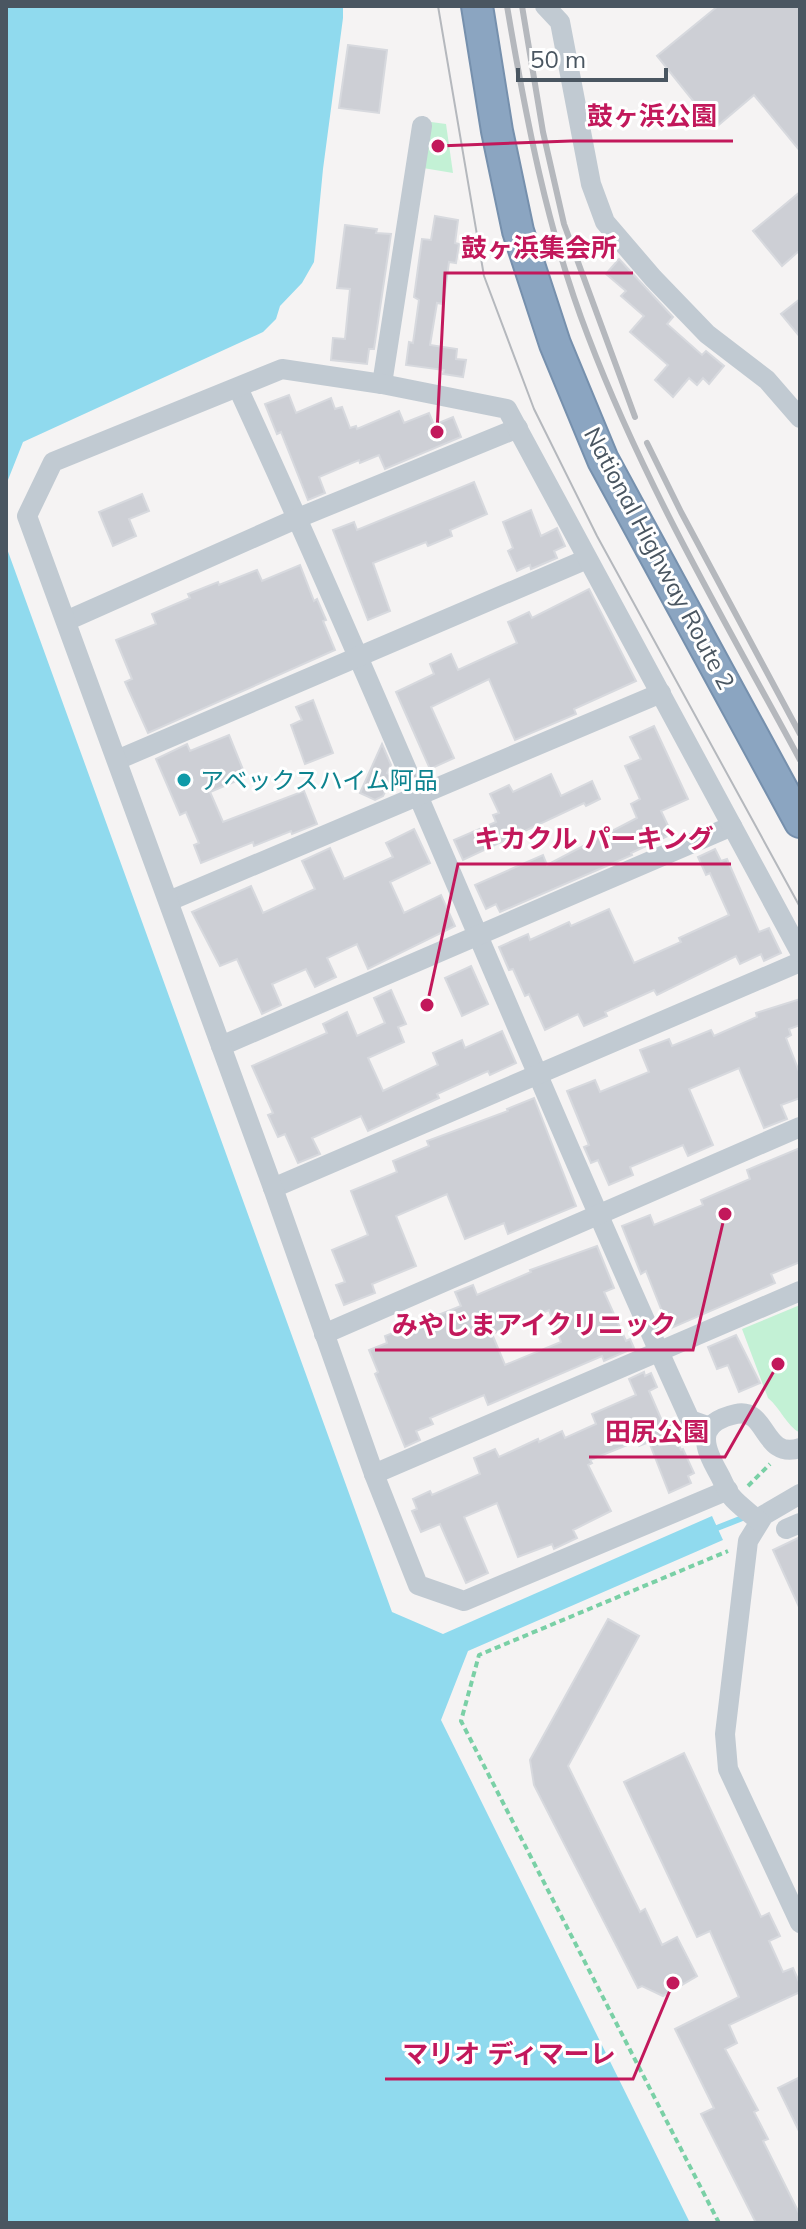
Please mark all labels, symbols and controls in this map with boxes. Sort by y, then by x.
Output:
scale bar [518,32,666,82]
text: 50 m [530,44,586,74]
callout: 鼓ヶ浜公園 [571,91,733,141]
text: 鼓ヶ浜公園 [587,99,717,132]
callout: 鼓ヶ浜集会所 [445,223,633,273]
text: 鼓ヶ浜集会所 [461,231,617,264]
street label: National Highway Route 2 [578,422,742,694]
place label: アベックスハイム阿品 [200,765,438,795]
marker: アベックスハイム阿品 [175,771,193,789]
callout: キカクル パーキング [458,814,731,864]
text: キカクル パーキング [474,822,714,855]
callout: みやじまアイクリニック [375,1300,693,1350]
text: みやじまアイクリニック [392,1308,676,1341]
callout: 田尻公園 [589,1407,725,1457]
text: 田尻公園 [605,1415,709,1448]
callout: マリオ ディマーレ [385,2029,633,2079]
text: マリオ ディマーレ [402,2037,616,2070]

